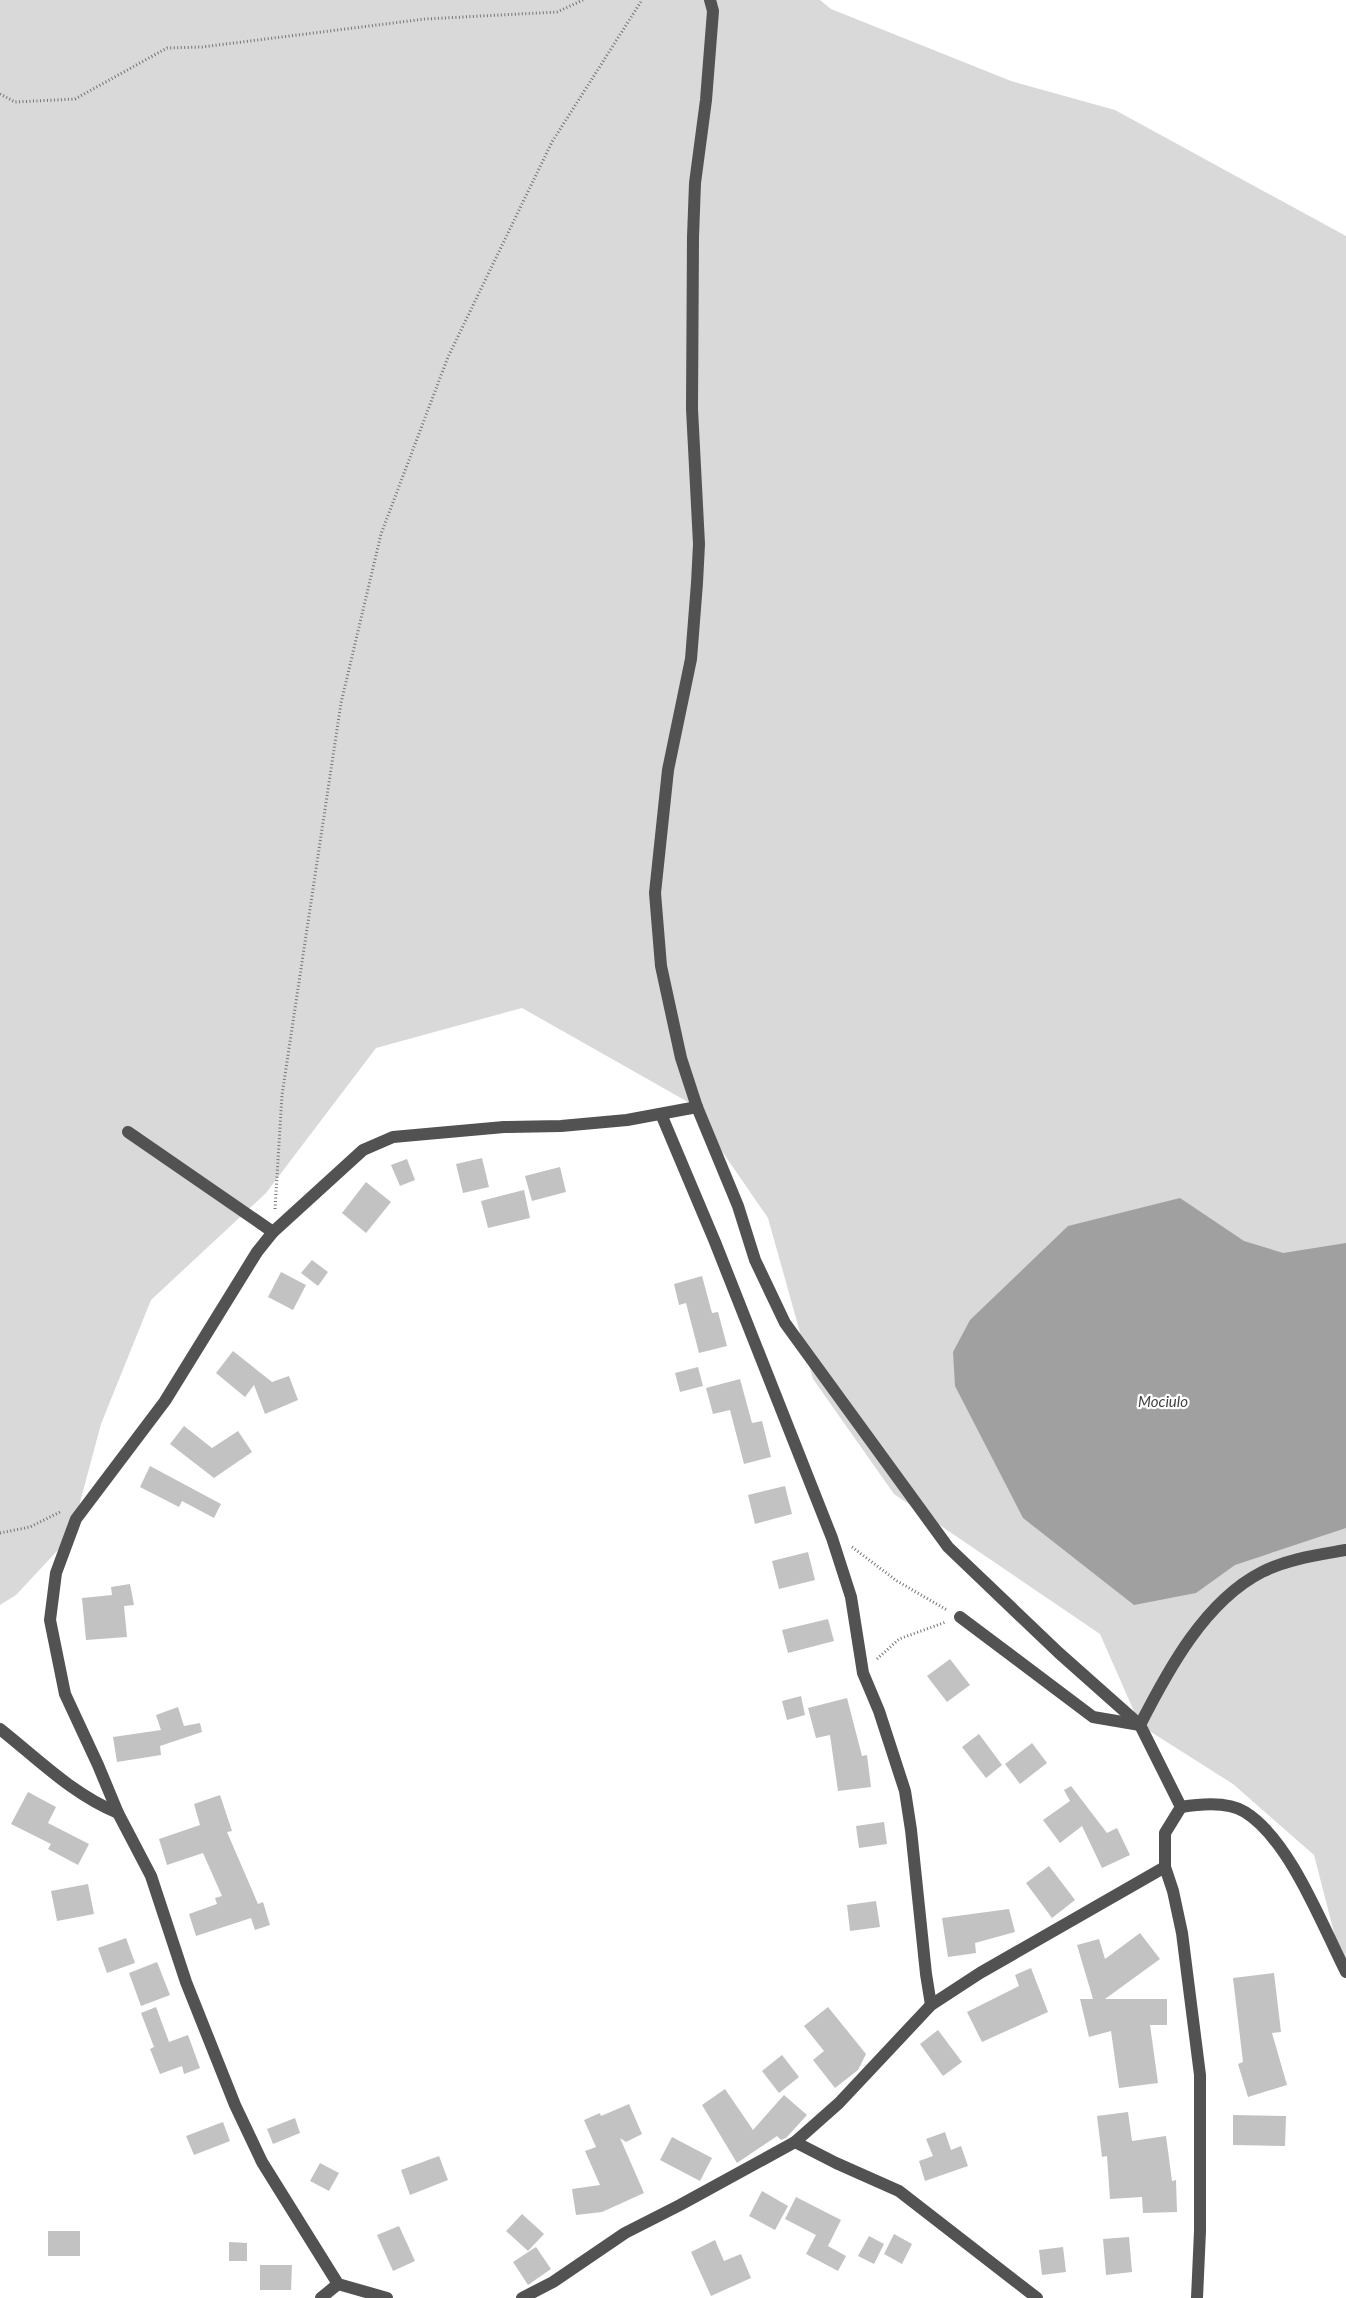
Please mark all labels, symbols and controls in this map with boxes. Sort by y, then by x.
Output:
water label: Mociulo [1138,1392,1188,1410]

